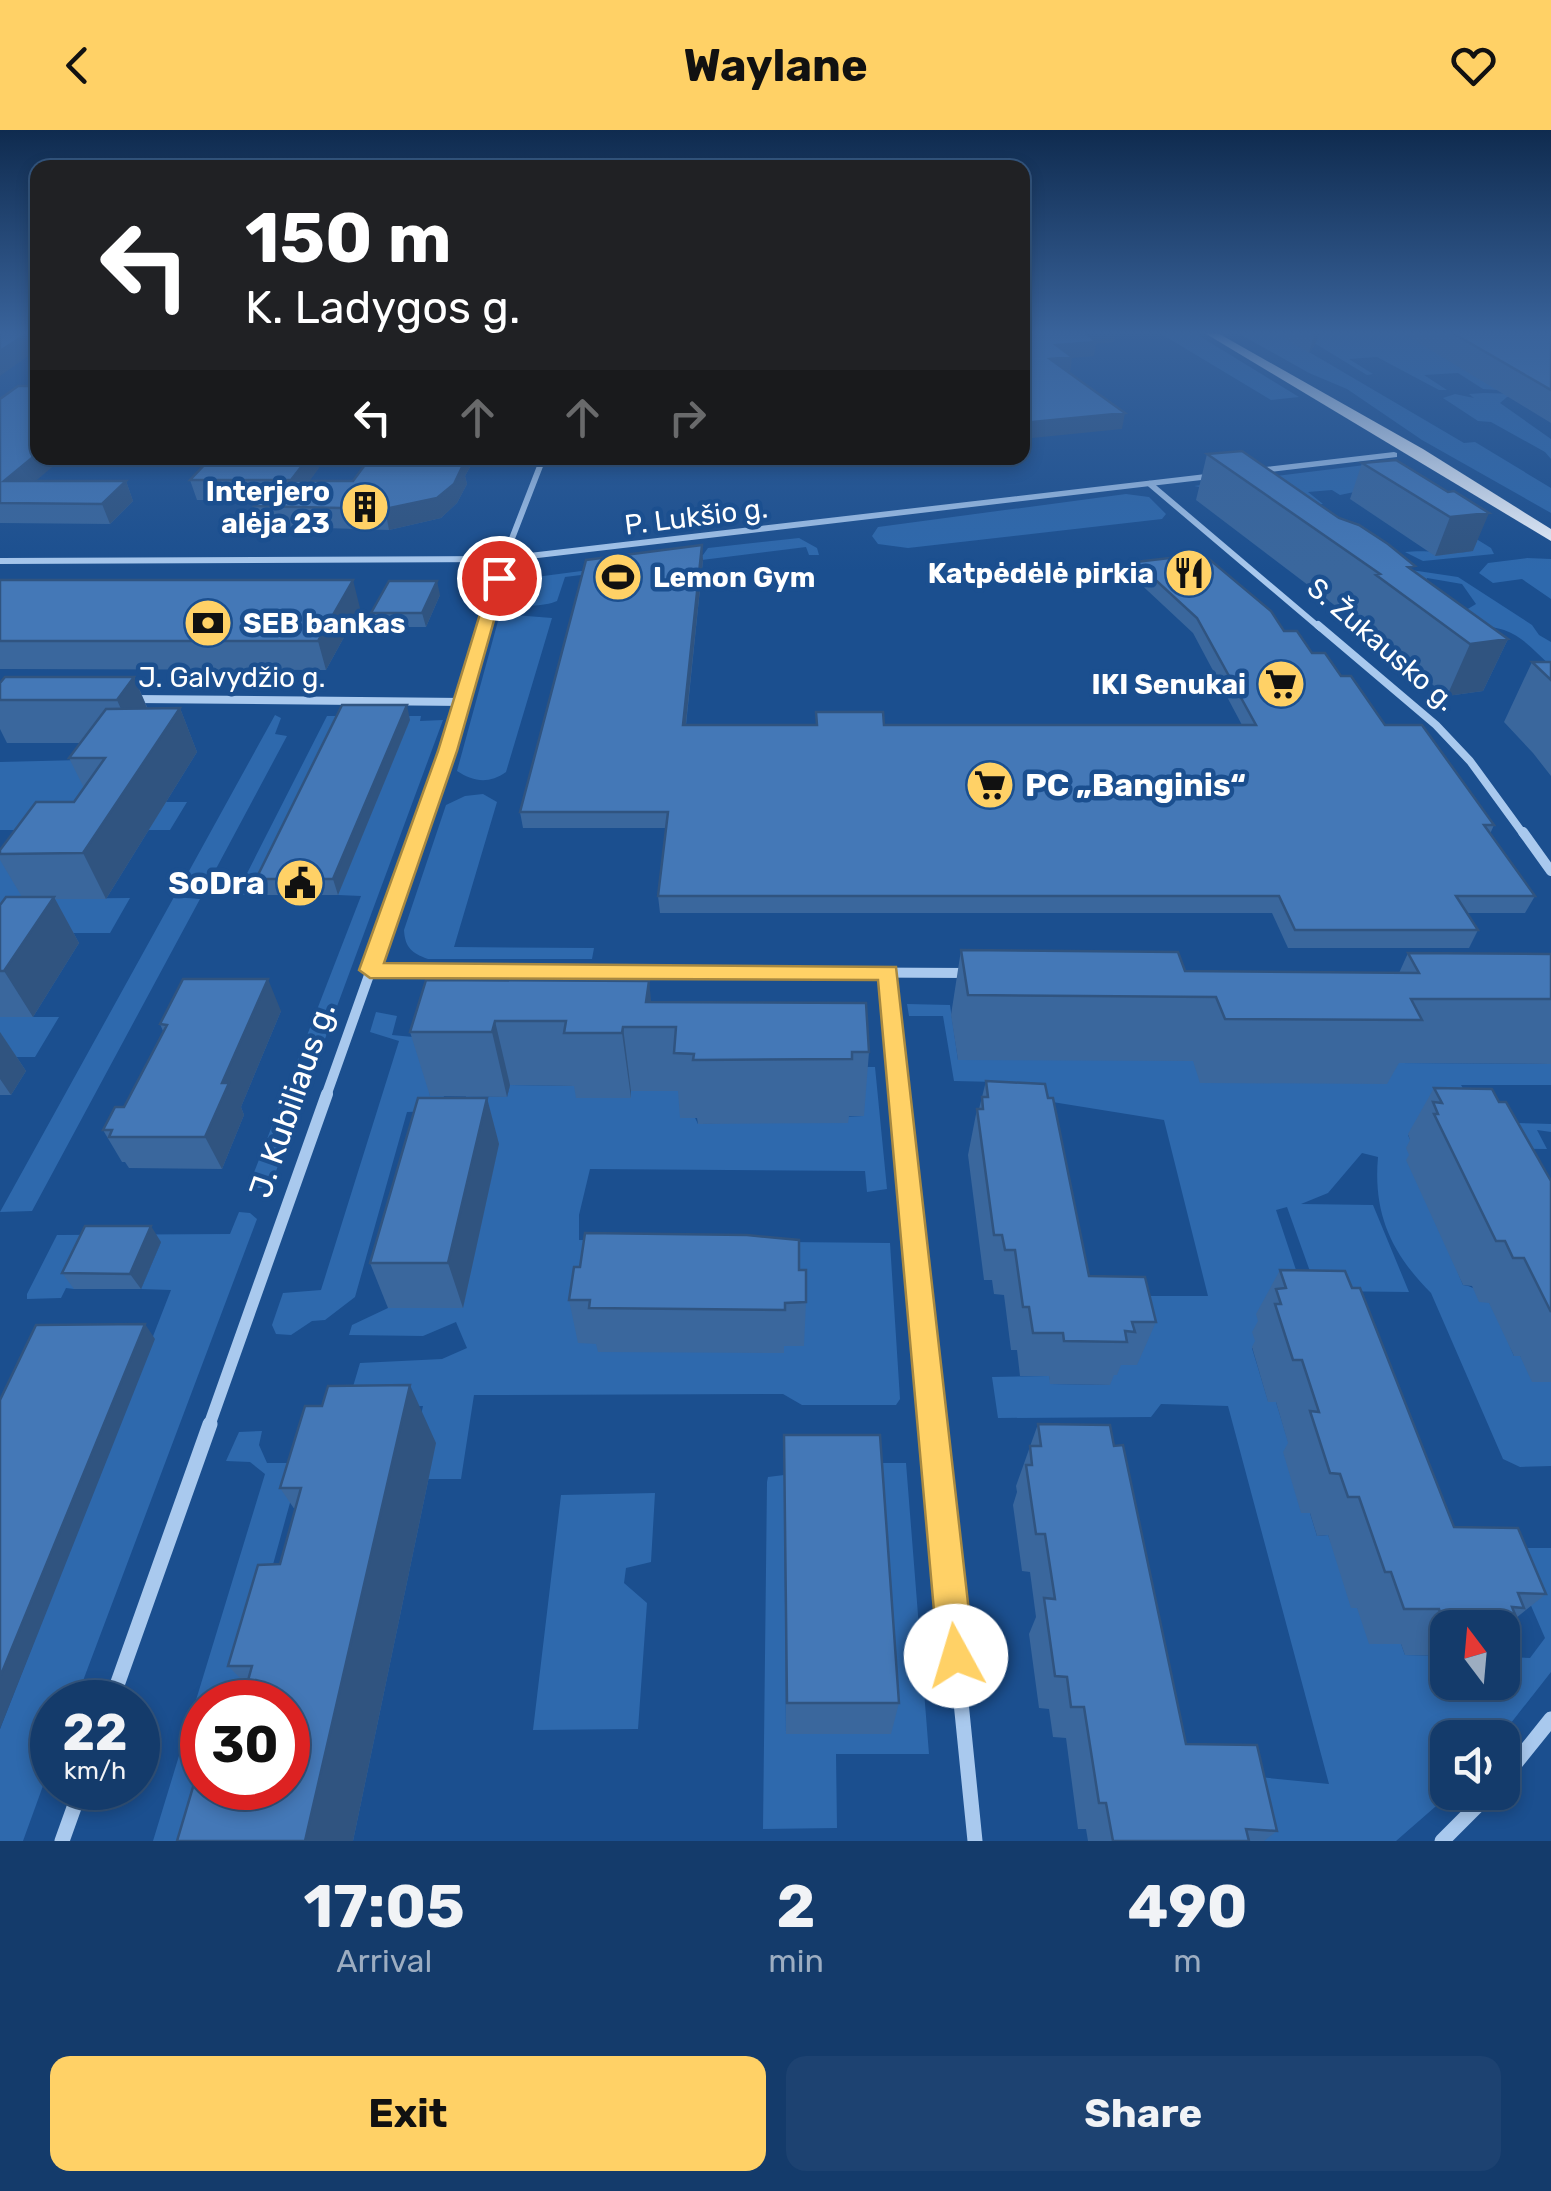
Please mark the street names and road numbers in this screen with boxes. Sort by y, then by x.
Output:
street label: P. Lukšio g. [623,491,770,542]
street label: S. Žukausko g. [1301,571,1463,718]
street label: J. Galvydžio g. [138,661,326,694]
street label: J. Kubiliaus g. [241,997,343,1203]

